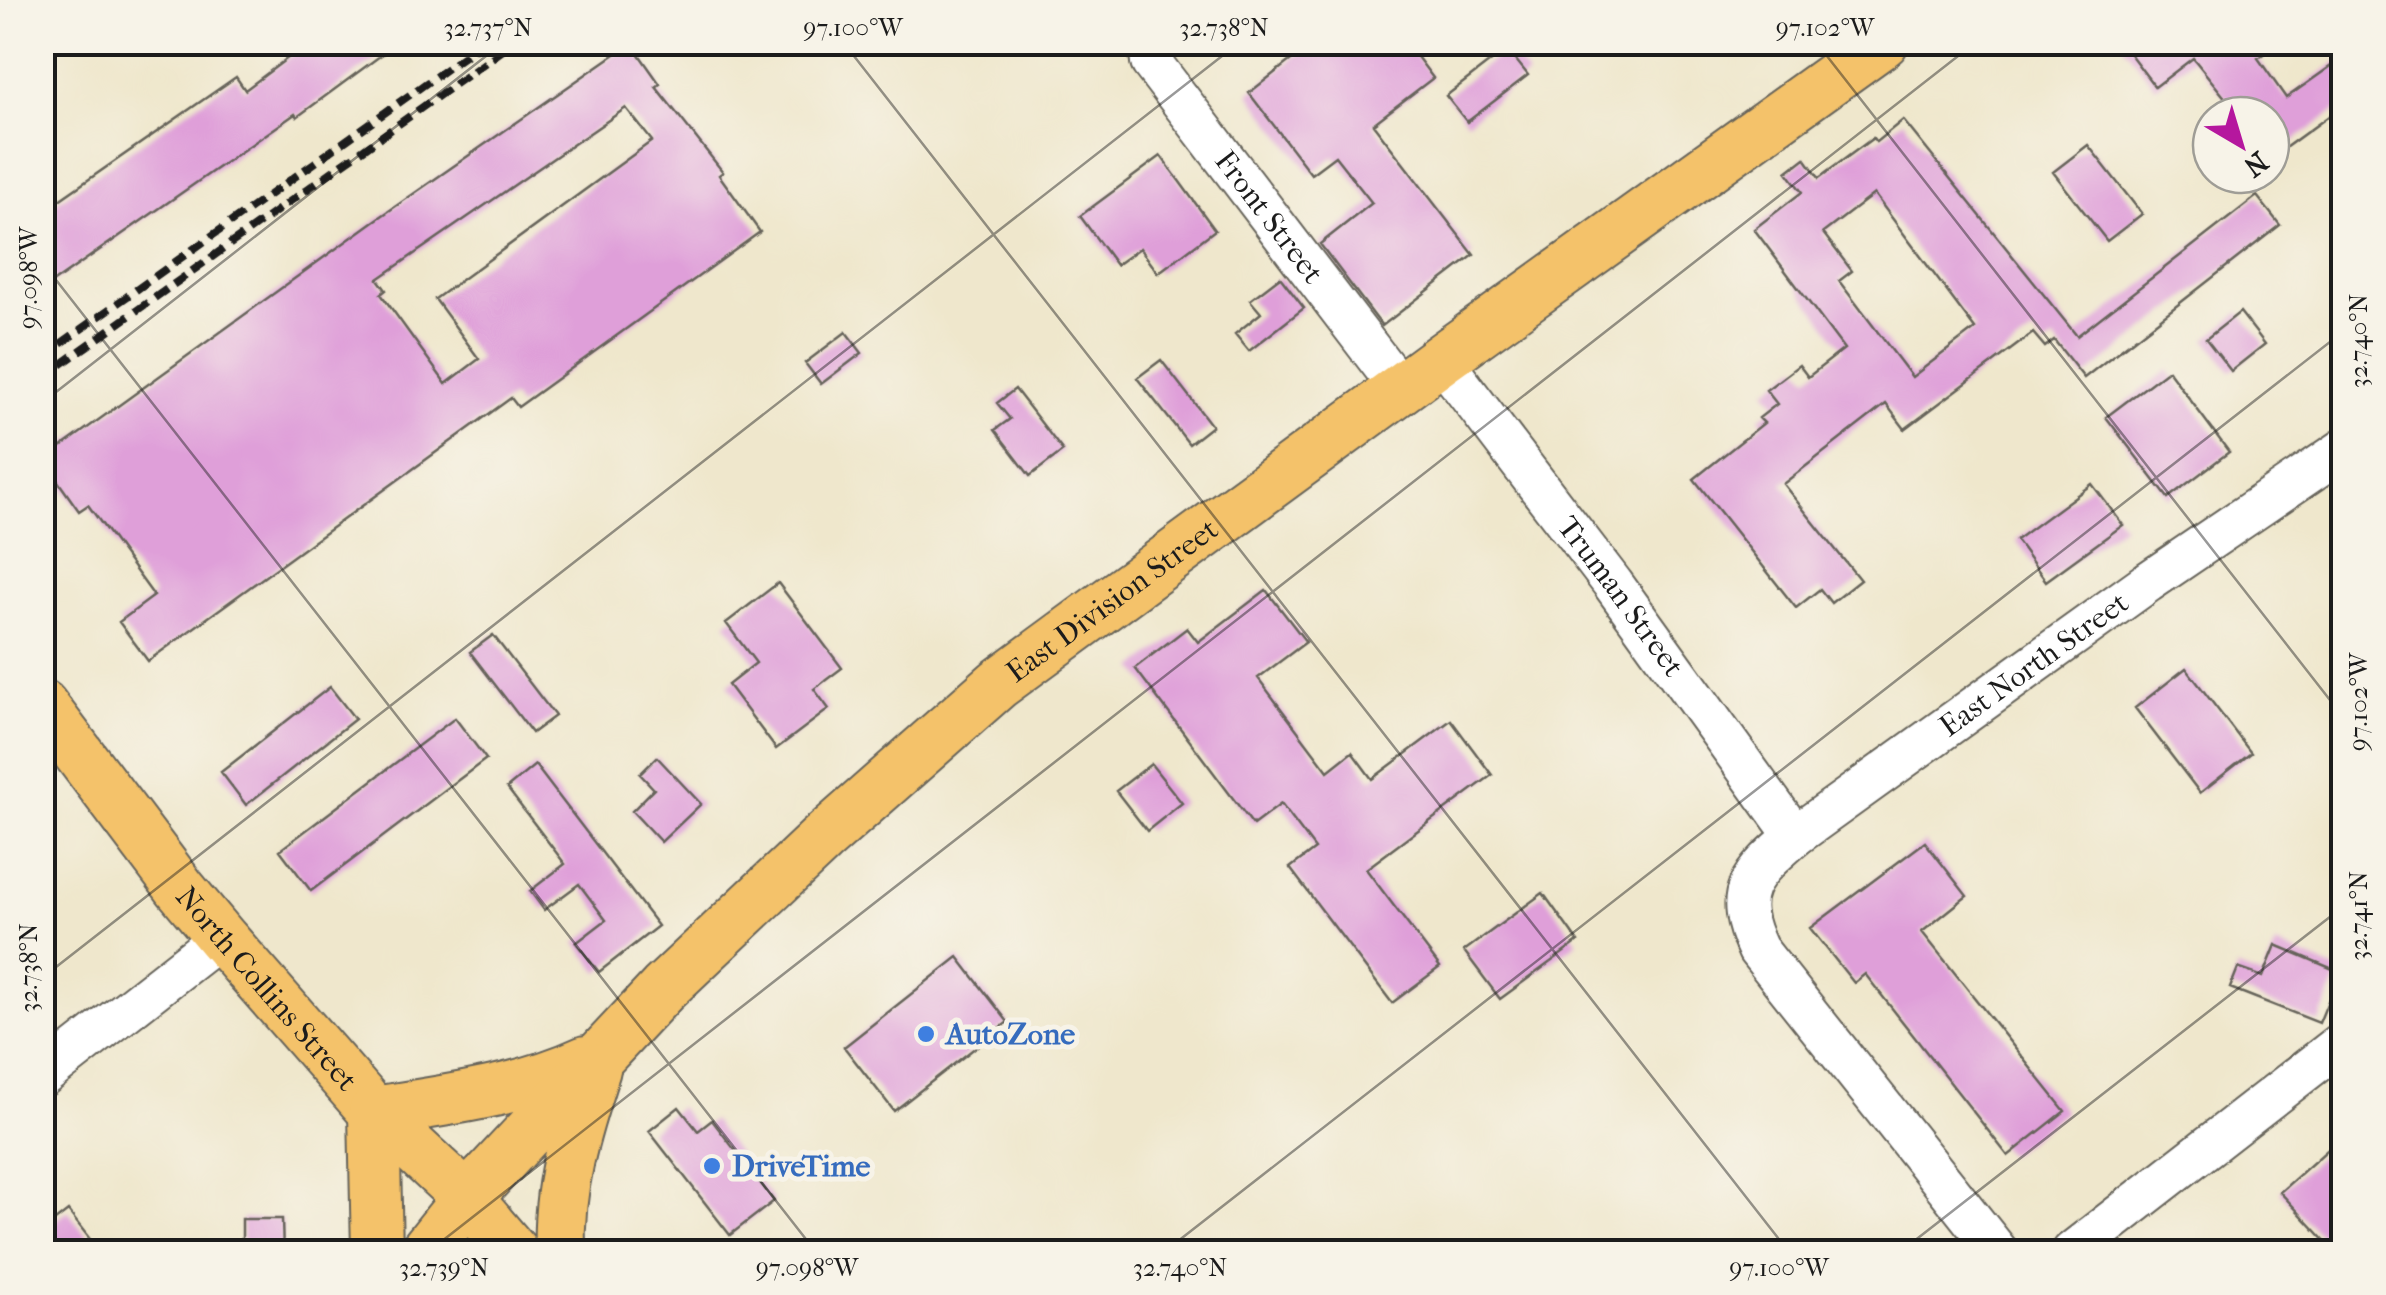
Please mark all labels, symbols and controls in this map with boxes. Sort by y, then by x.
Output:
text: 32.737°N [443,13,533,42]
text: 97.100°W [803,13,904,42]
text: 32.738°N [1179,13,1269,42]
text: 97.102°W [1776,13,1876,42]
north arrow [2191,95,2291,195]
street label: Front Street [1207,144,1331,291]
text: N [2237,145,2275,184]
text: 97.098°W [14,225,43,329]
text: 32.740°N [2344,294,2373,388]
street label: Truman Street [1550,510,1691,684]
street label: East Division Street [1000,512,1225,690]
street label: East North Street [1933,585,2135,744]
text: 97.102°W [2344,651,2373,751]
text: 32.741°N [2344,871,2373,961]
street label: North Collins Street [168,880,365,1098]
text: 32.738°N [14,923,43,1013]
place label: AutoZone [944,1017,1075,1052]
marker: AutoZone [915,1023,937,1045]
place label: DriveTime [732,1149,870,1184]
marker: DriveTime [701,1155,723,1177]
text: 32.739°N [399,1253,489,1282]
text: 97.098°W [756,1253,860,1282]
text: 32.740°N [1133,1253,1227,1282]
text: 97.100°W [1729,1253,1830,1282]

